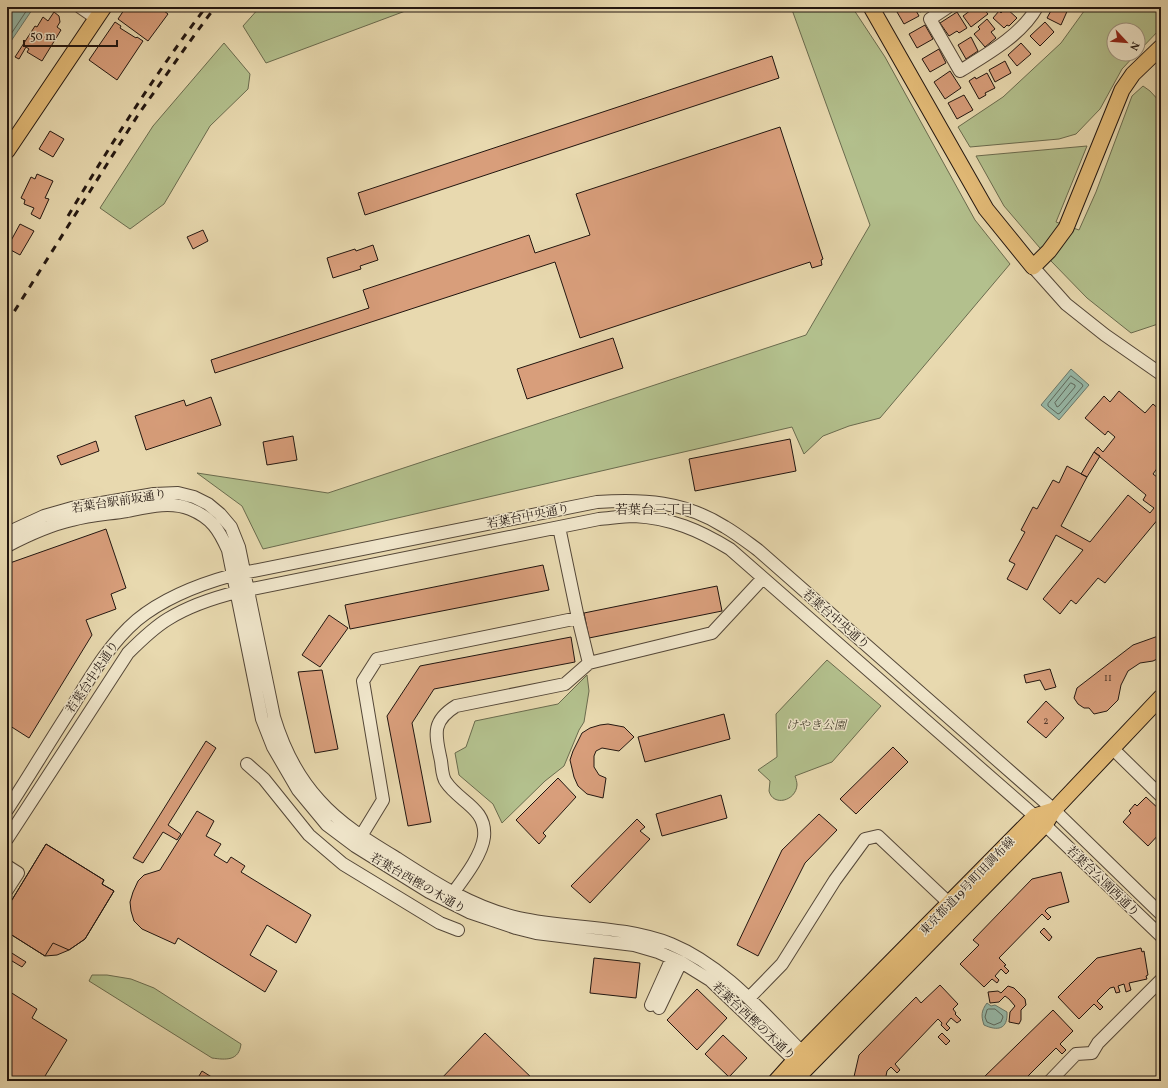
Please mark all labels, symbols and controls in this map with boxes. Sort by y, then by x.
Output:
scale bar [24,22,117,48]
north arrow [1106,22,1146,62]
text: 50 m [30,29,56,45]
text: N [1125,39,1142,53]
street label: 若葉台駅前坂通り [70,487,168,517]
street label: 若葉台中央通り [485,501,571,533]
district label: 若葉台三丁目 [615,502,693,520]
street label: 若葉台中央通り [798,586,872,653]
street label: 若葉台中央通り [63,638,123,717]
house number: 11 [1104,671,1112,685]
house number: 2 [1043,714,1049,728]
park label: けやき公園 [786,718,848,734]
street label: 東京都道19号町田調布線 [917,834,1019,939]
street label: 若葉台公園西通り [1062,843,1142,921]
street label: 若葉台西樫の木通り [367,850,468,918]
street label: 若葉台西樫の木通り [708,979,798,1064]

